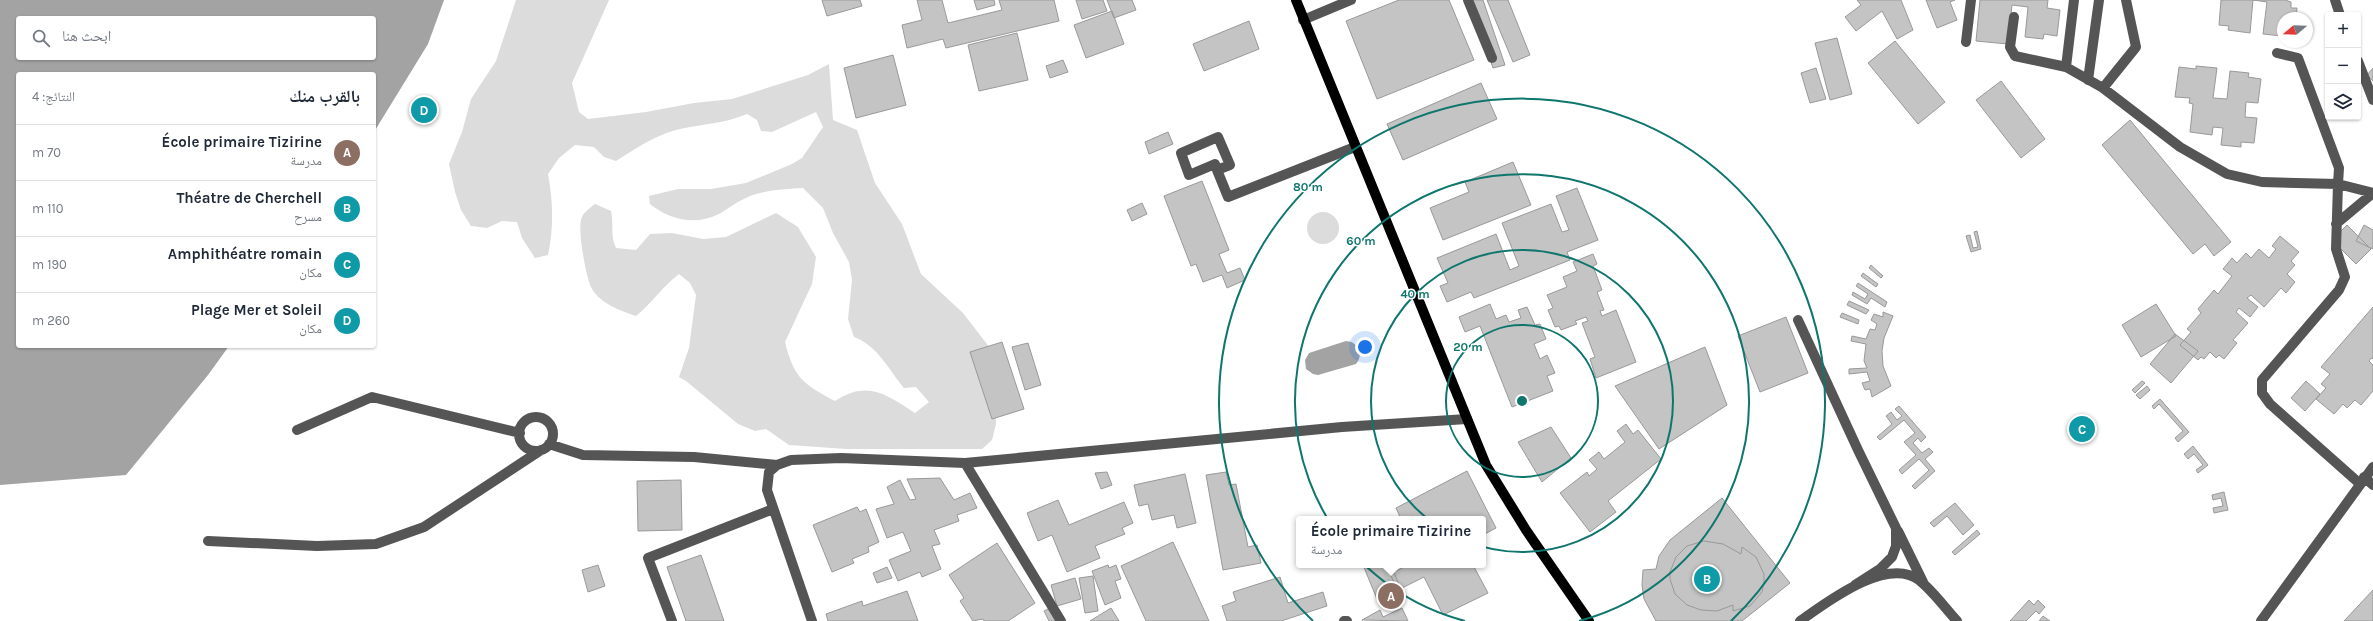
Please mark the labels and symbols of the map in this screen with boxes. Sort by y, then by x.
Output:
north arrow [2277,12,2313,48]
pin: D [411,95,437,125]
text: 80 m [1293,180,1323,194]
text: 60 m [1346,234,1376,248]
text: 40 m [1400,287,1430,301]
your location [1355,337,1375,357]
text: 20 m [1453,340,1483,354]
centre of rings [1515,394,1529,408]
pin: C [2069,414,2095,444]
pin: B [1694,564,1720,594]
pin: A [1378,581,1404,611]

